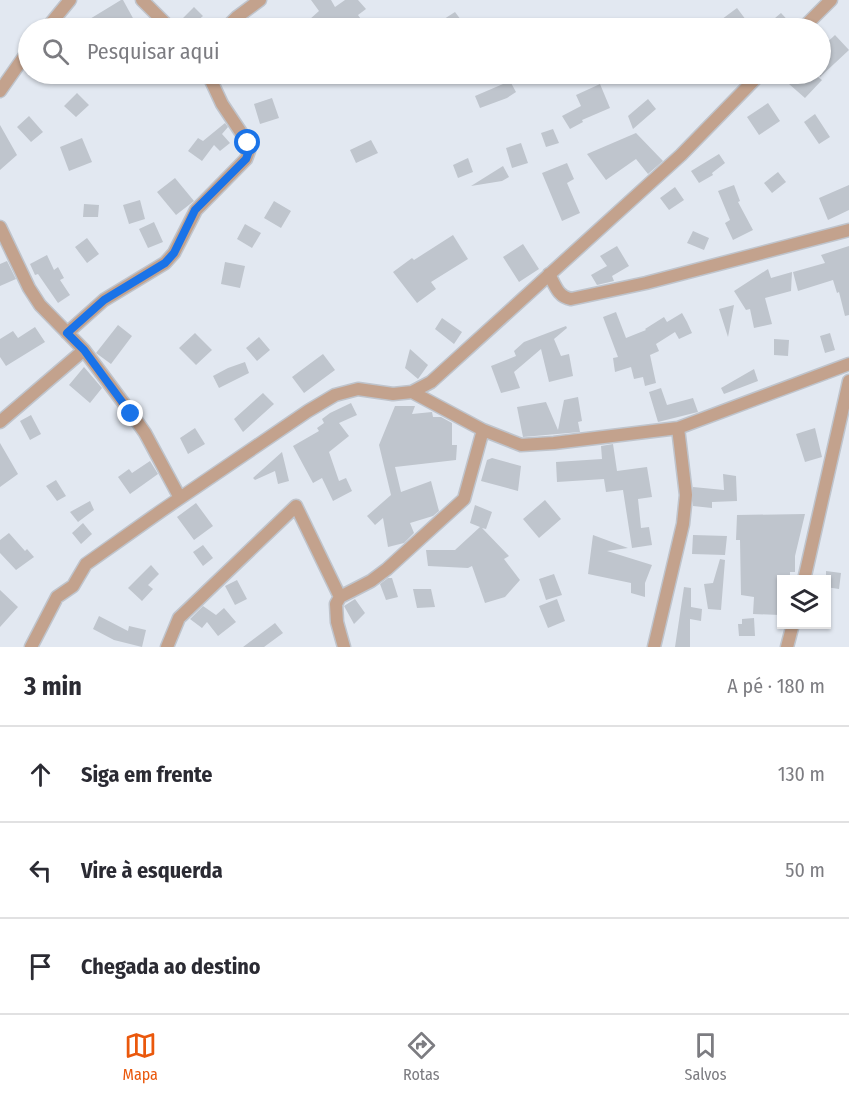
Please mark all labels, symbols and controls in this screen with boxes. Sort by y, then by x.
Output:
search box [18,18,831,84]
icon: search [39,35,72,68]
text: Pesquisar aqui [87,38,219,65]
route start [234,129,260,155]
route end [117,400,143,426]
map controls [777,575,831,629]
button: layers [777,575,831,629]
text: 3 min [24,671,82,702]
text: A pé · 180 m [727,674,825,698]
icon: ahead [24,758,57,791]
text: Siga em frente [81,761,212,788]
text: 130 m [778,762,825,786]
icon: left [24,854,57,887]
text: Vire à esquerda [81,857,223,884]
text: 50 m [785,858,825,882]
icon: arrive [24,950,57,983]
text: Chegada ao destino [81,953,261,980]
tab: Mapa [123,1029,158,1084]
tab: Rotas [403,1029,440,1084]
tab: Salvos [685,1029,727,1084]

